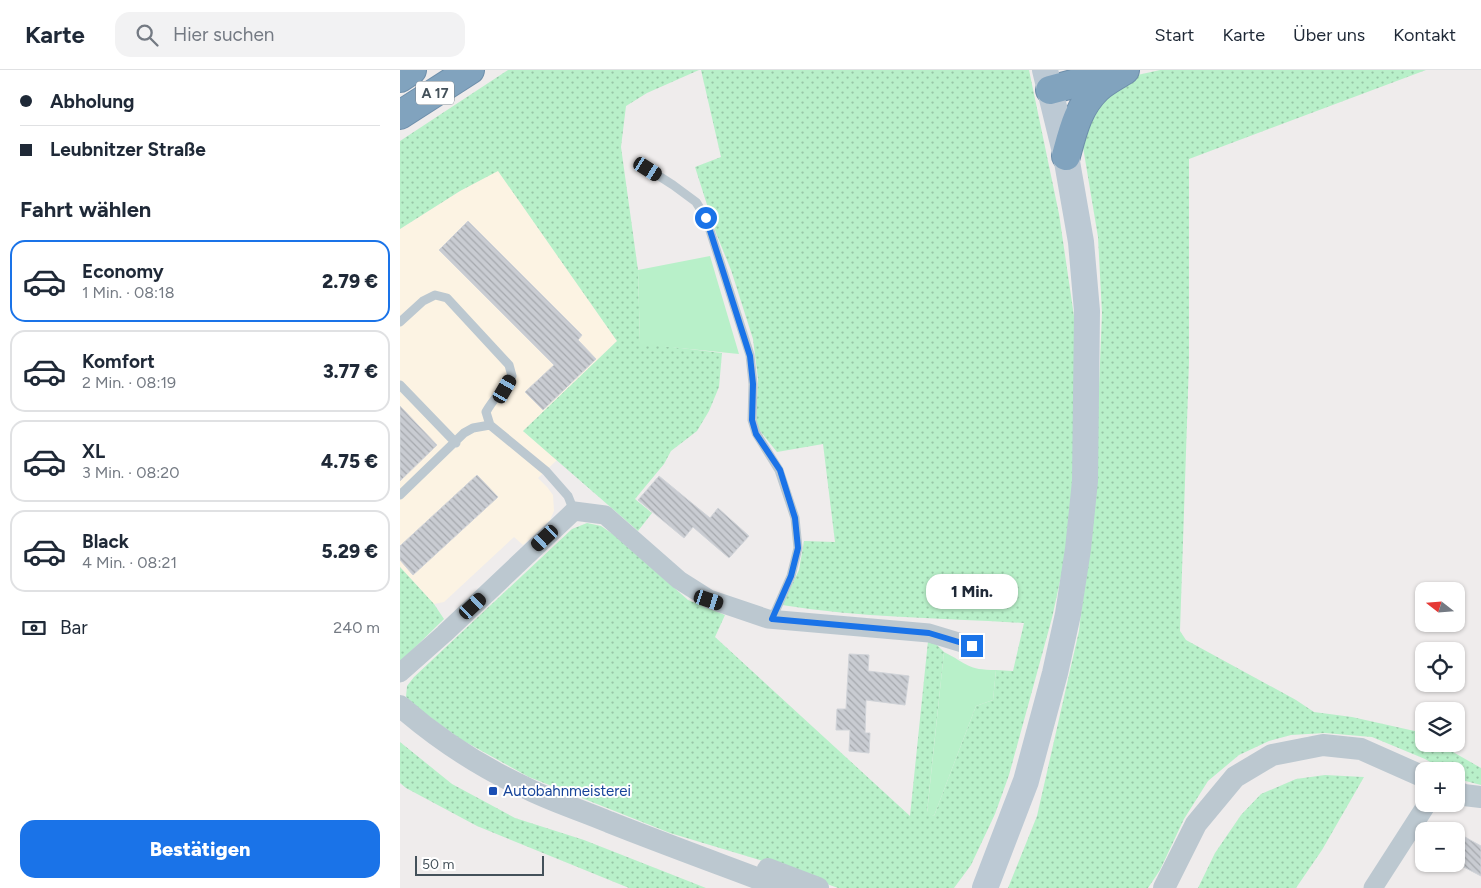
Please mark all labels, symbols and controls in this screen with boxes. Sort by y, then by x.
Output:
search box [115,12,465,57]
text: Karte [25,20,85,49]
icon: search [133,21,161,49]
text: Hier suchen [173,23,274,46]
text: Start [1155,24,1194,46]
text: Karte [1222,24,1265,46]
text: Über uns [1293,24,1365,46]
text: Kontakt [1393,24,1456,46]
road number: A 17 [416,82,454,104]
text: Abholung [50,90,134,113]
text: Leubnitzer Straße [50,138,206,161]
car [631,155,664,183]
text: Fahrt wählen [20,196,151,223]
route start [695,207,717,229]
icon: car [22,259,67,304]
text: Economy [82,260,164,283]
text: 2.79 € [322,270,378,293]
text: 1 Min. · 08:18 [82,283,175,302]
icon: car [22,349,67,394]
text: Komfort [82,350,155,373]
text: 3.77 € [323,360,378,383]
car [491,372,518,406]
text: 2 Min. · 08:19 [82,373,176,392]
icon: car [22,439,67,484]
text: XL [82,440,105,463]
text: 4.75 € [321,450,378,473]
text: 3 Min. · 08:20 [82,463,179,482]
car [528,522,561,554]
icon: car [22,529,67,574]
text: Black [82,530,129,553]
text: 5.29 € [322,540,378,563]
text: 4 Min. · 08:21 [82,553,177,572]
callout: 1 Min. [926,574,1018,608]
text: 1 Min. [951,582,993,601]
north arrow [1415,582,1465,632]
map controls [1415,582,1465,872]
car [692,588,725,612]
car [456,590,489,622]
icon: cash [20,614,48,642]
text: Bar [60,616,88,639]
text: 240 m [333,618,380,637]
route end [961,635,983,657]
button: locate [1415,642,1465,692]
button: layers [1415,702,1465,752]
button: + [1415,762,1465,812]
place label: Autobahnmeisterei [503,782,631,800]
marker: Autobahnmeisterei [487,785,499,797]
button: Bestätigen [20,820,380,878]
button: − [1415,822,1465,872]
scale bar [415,853,544,876]
text: 50 m [422,856,454,873]

